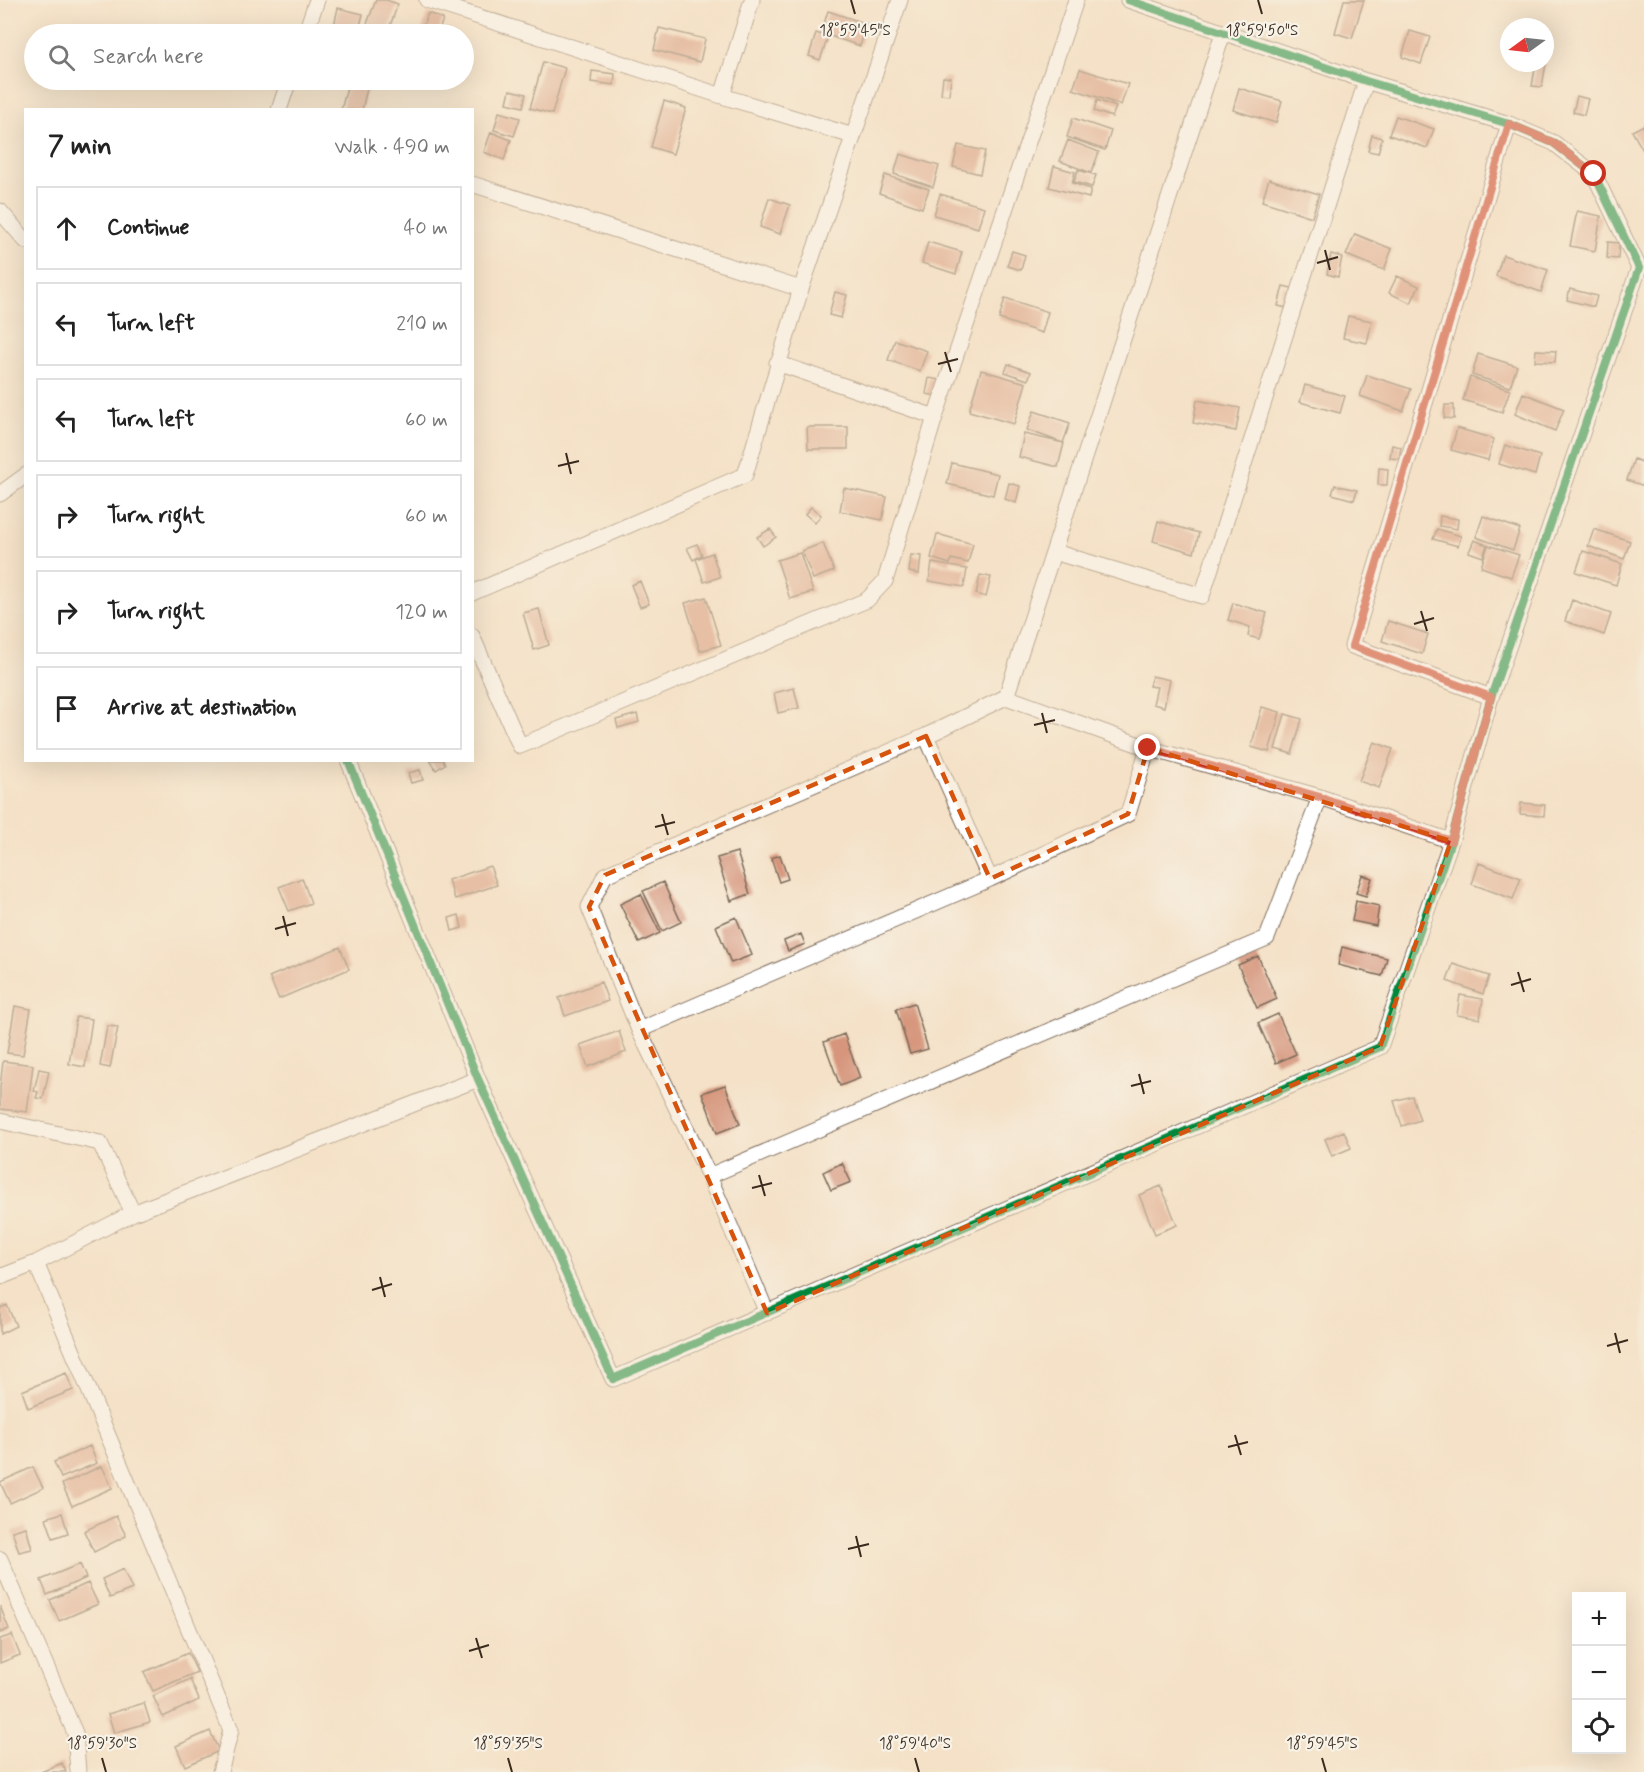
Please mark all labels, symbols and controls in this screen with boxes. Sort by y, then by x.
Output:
north arrow [1500,18,1554,72]
text: 18°59'45"S [819,21,891,41]
text: 18°59'50"S [1226,21,1298,41]
search box [24,24,474,90]
icon: search [45,41,78,74]
text: Search here [93,43,204,71]
text: 7 min [48,130,112,164]
text: Walk · 490 m [335,134,450,161]
route start [1580,160,1606,186]
icon: ahead [50,212,83,245]
text: Continue [107,214,189,242]
text: 40 m [404,215,448,242]
icon: left [50,308,83,341]
text: Turn left [107,310,195,338]
text: 210 m [396,311,448,338]
icon: left [50,404,83,437]
text: Turn left [107,406,195,434]
text: 60 m [405,407,448,434]
icon: right [50,500,83,533]
text: Turn right [107,502,205,530]
text: 60 m [405,503,448,530]
icon: right [50,596,83,629]
text: Turn right [107,598,205,626]
text: 120 m [395,599,448,626]
icon: arrive [50,692,83,725]
text: Arrive at destination [107,694,297,722]
route end [1134,734,1160,760]
map controls [1572,1592,1626,1754]
button: + [1572,1592,1626,1646]
button: − [1572,1646,1626,1700]
button: locate [1572,1700,1626,1754]
text: 18°59'30"S [67,1734,137,1754]
text: 18°59'35"S [473,1734,543,1754]
text: 18°59'40"S [879,1734,951,1754]
text: 18°59'45"S [1286,1734,1358,1754]

